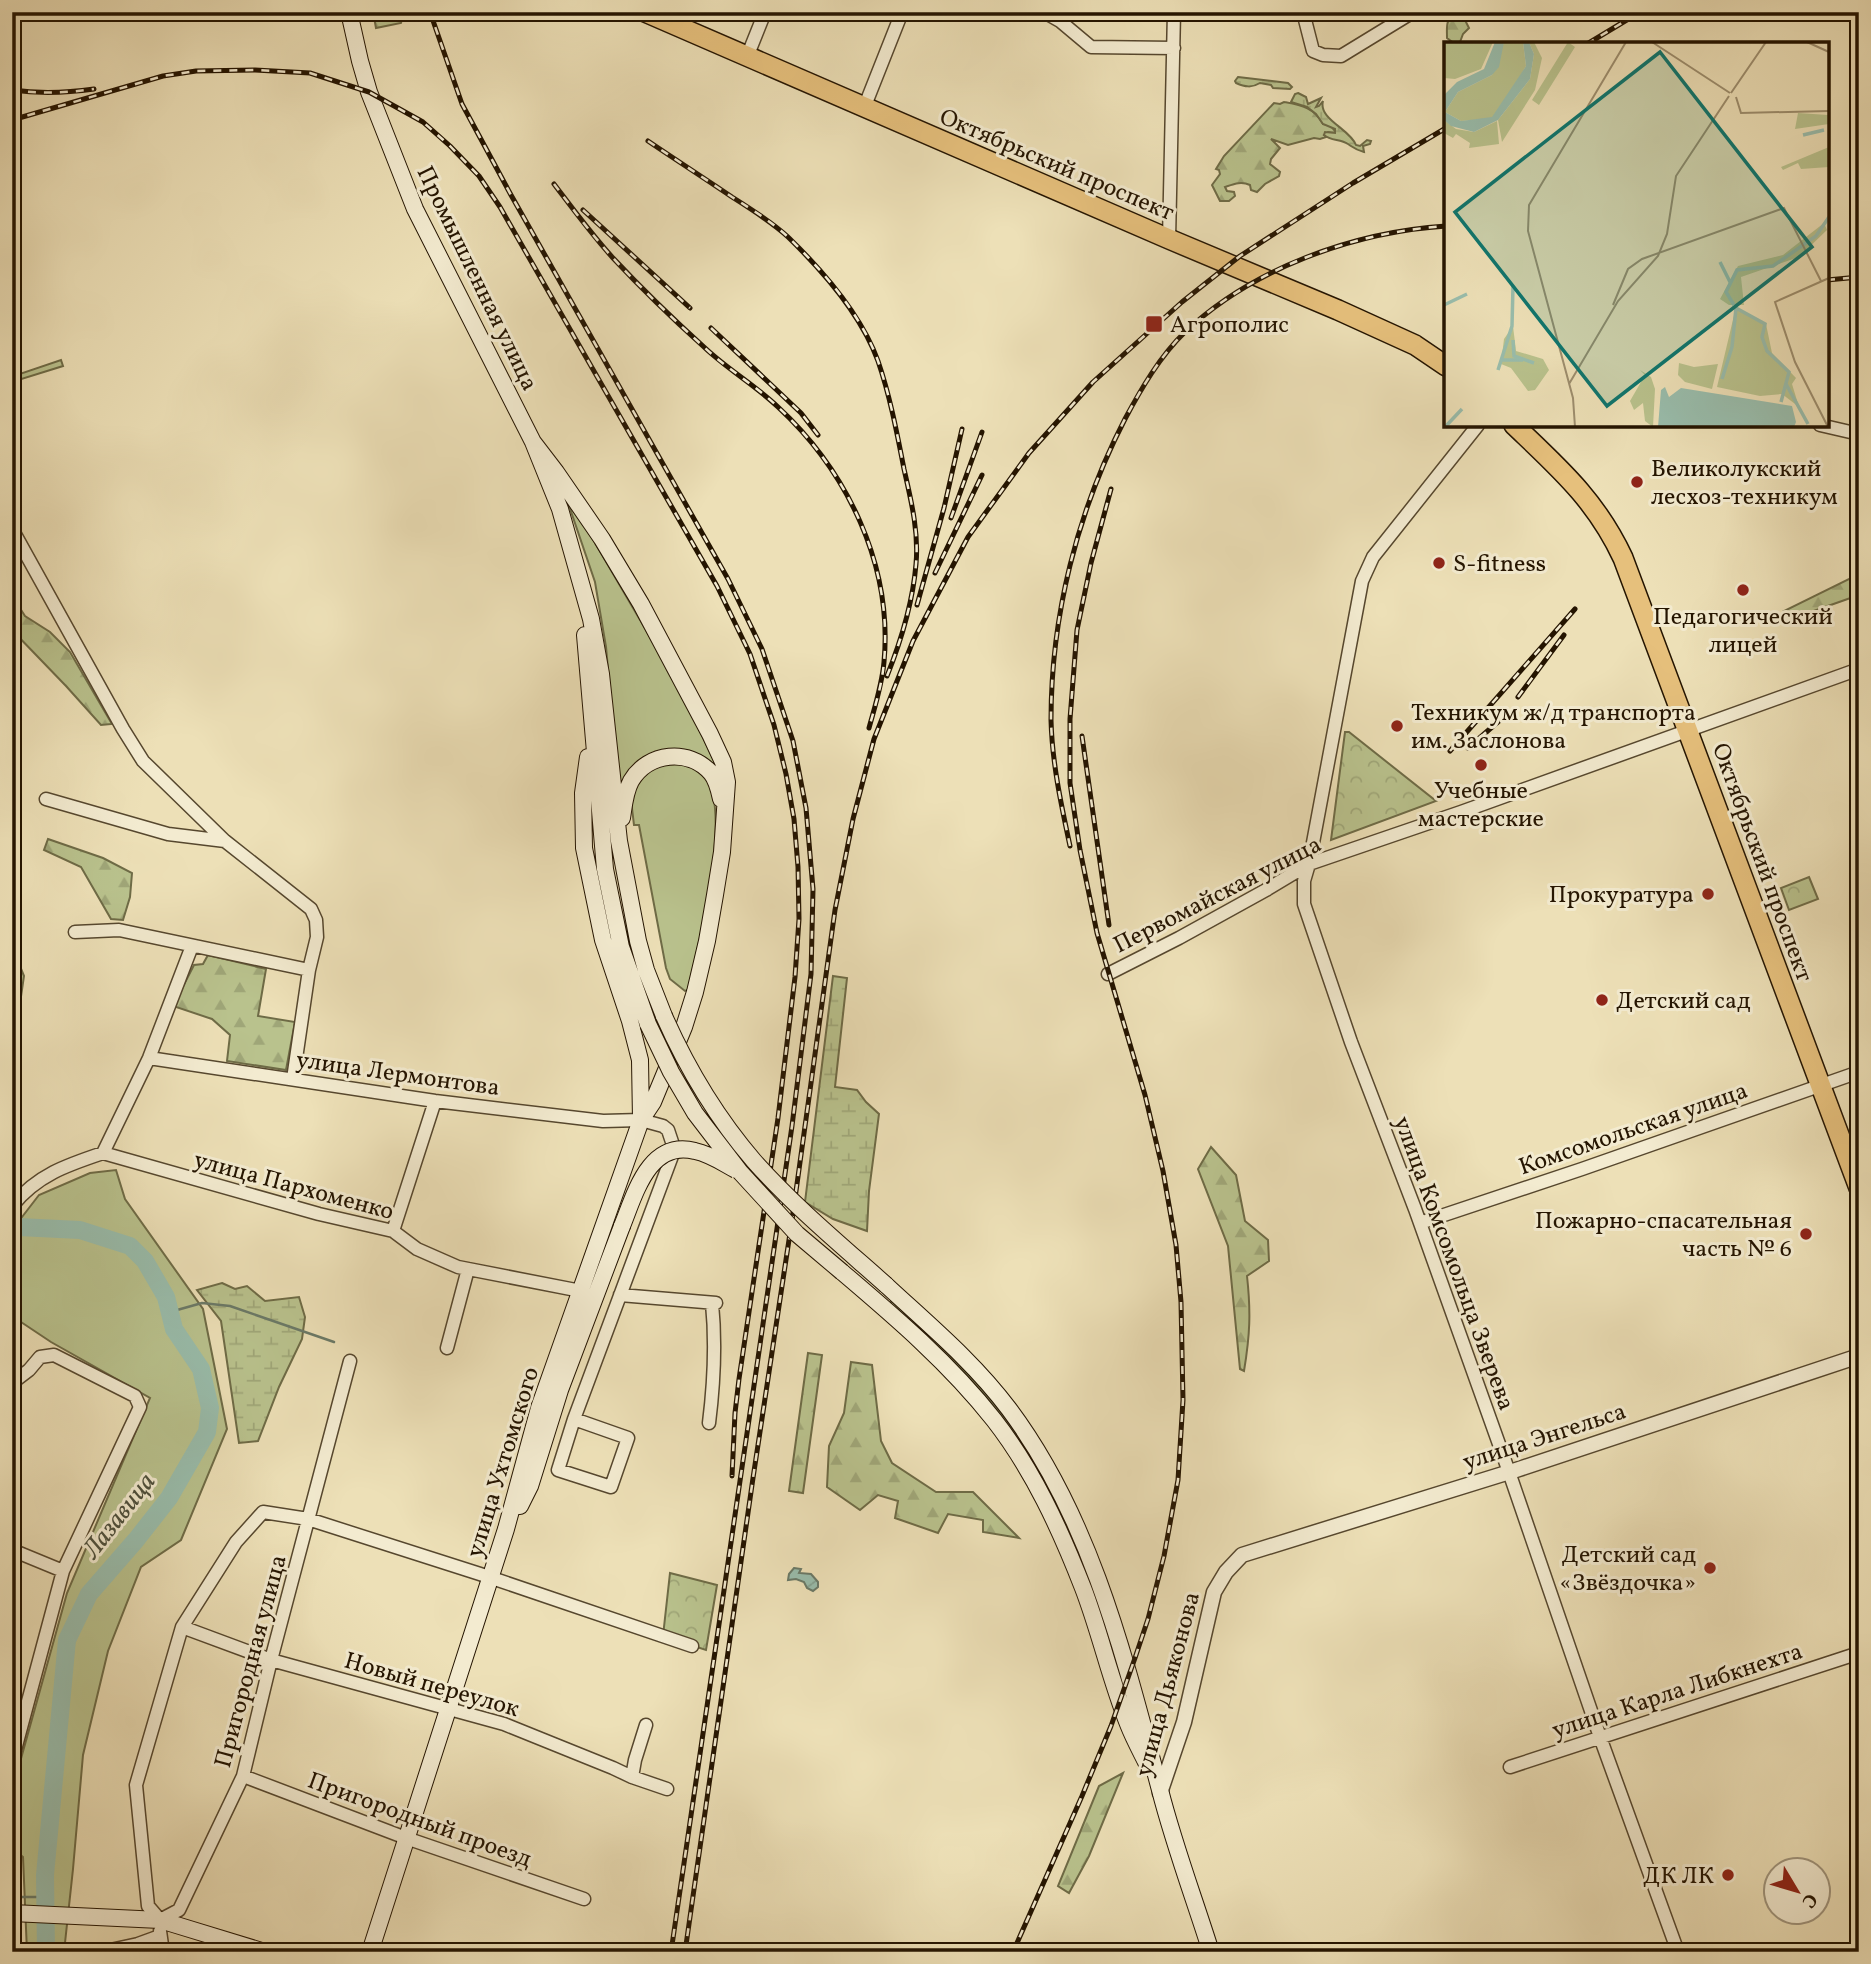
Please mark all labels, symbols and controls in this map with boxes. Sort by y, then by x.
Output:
inset map [1444,42,1829,427]
street label: Октябрьский проспект [934,101,1179,231]
street label: Промышленная улица [407,161,545,397]
place label: Агрополис [1170,309,1289,343]
marker: Агрополис [1144,314,1164,334]
place label: Великолукский лесхоз-техникум [1651,453,1838,515]
marker: Великолукский лесхоз-техникум [1629,474,1645,490]
place label: S-fitness [1453,548,1546,582]
marker: S-fitness [1431,555,1447,571]
marker: Педагогический лицей [1735,582,1751,598]
place label: Педагогический лицей [1653,601,1833,663]
place label: Техникум ж/д транспорта им. Заслонова [1411,697,1696,759]
marker: Техникум ж/д транспорта им. Заслонова [1389,718,1405,734]
street label: Октябрьский проспект [1702,739,1820,987]
marker: Учебные мастерские [1473,757,1489,773]
place label: Учебные мастерские [1418,775,1544,837]
street label: Первомайская улица [1108,829,1328,963]
place label: Прокуратура [1549,879,1694,913]
marker: Прокуратура [1700,886,1716,902]
place label: Детский сад [1616,985,1751,1019]
marker: Детский сад [1594,992,1610,1008]
street label: улица Лермонтова [294,1044,502,1106]
street label: Комсомольская улица [1515,1075,1753,1185]
street label: улица Комсомольца Зверева [1384,1112,1522,1416]
street label: улица Пархоменко [190,1144,397,1230]
place label: Пожарно-спасательная часть № 6 [1535,1205,1792,1267]
marker: Пожарно-спасательная часть № 6 [1798,1226,1814,1242]
street label: улица Ухтомского [459,1363,549,1562]
street label: улица Энгельса [1459,1395,1631,1480]
water label: Лазавица [74,1466,165,1568]
place label: Детский сад «Звёздочка» [1560,1539,1696,1601]
street label: Пригородная улица [207,1551,297,1772]
marker: Детский сад «Звёздочка» [1702,1560,1718,1576]
street label: улица Дьяконова [1128,1588,1210,1781]
street label: улица Карла Либкнехта [1548,1635,1807,1748]
street label: Новый переулок [340,1645,523,1727]
street label: Пригородный проезд [303,1765,536,1877]
north arrow [1762,1856,1832,1926]
place label: ДК ЛК [1643,1860,1714,1894]
marker: ДК ЛК [1720,1867,1736,1883]
text: С [1795,1887,1823,1913]

